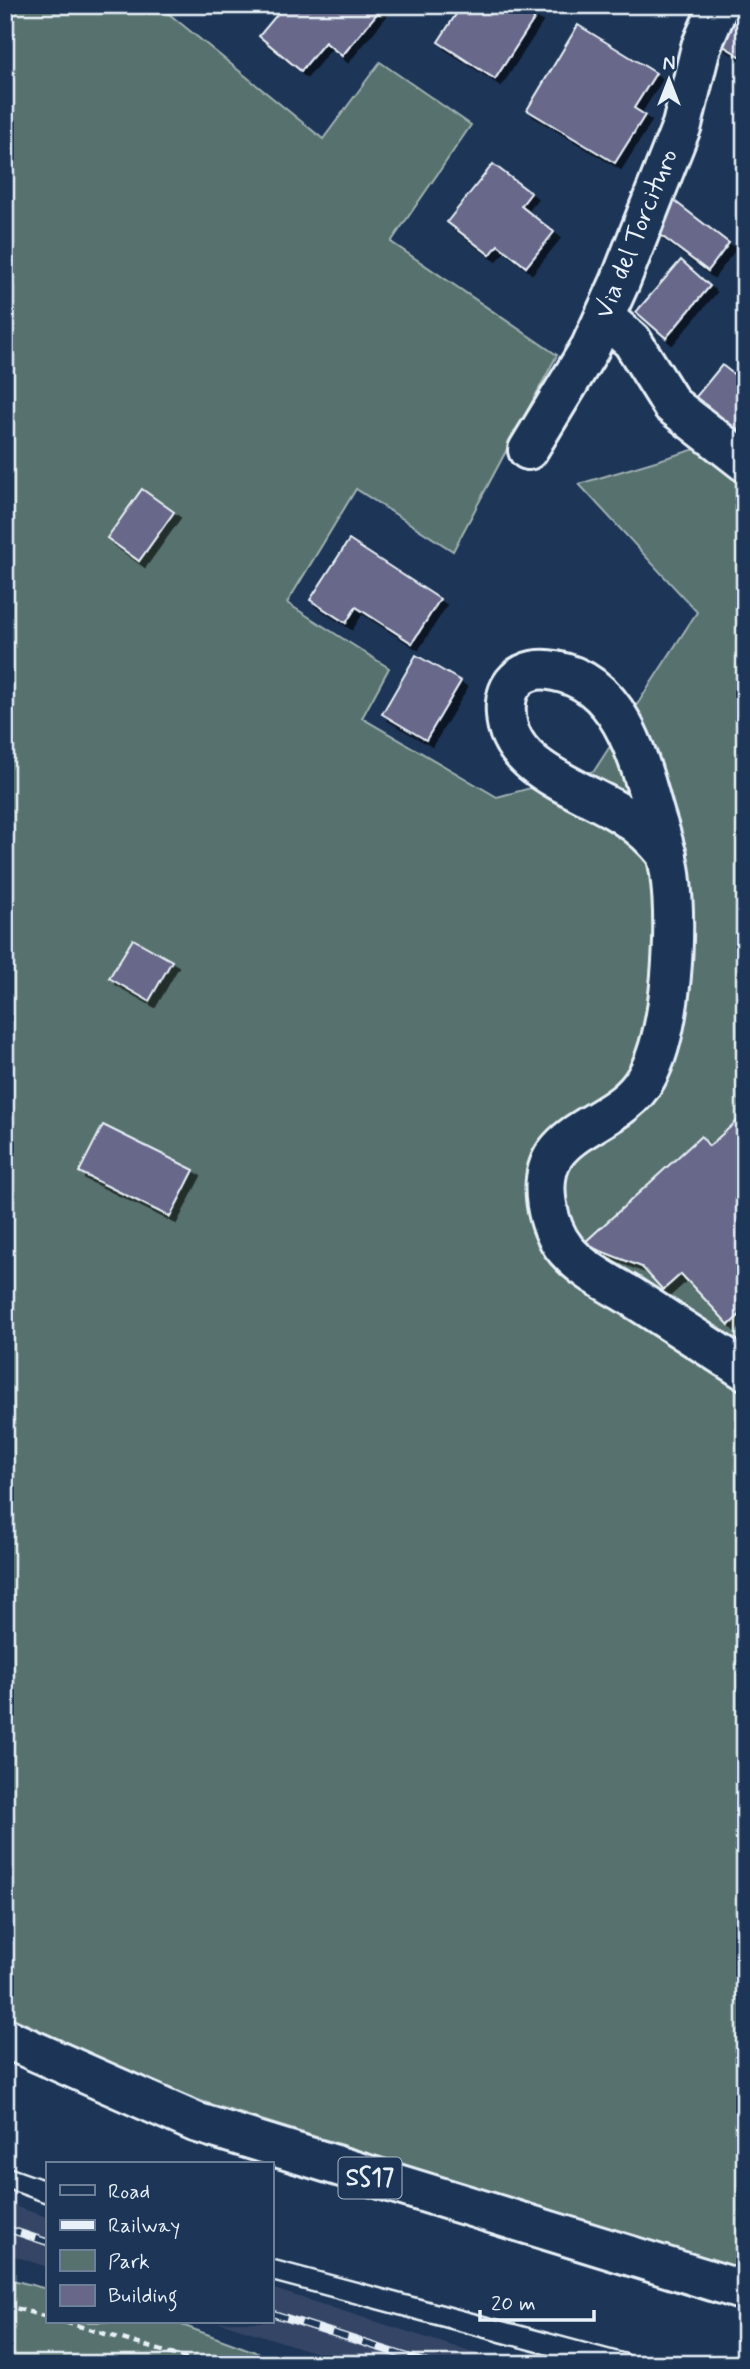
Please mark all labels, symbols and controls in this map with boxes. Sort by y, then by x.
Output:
north arrow [634,46,704,116]
text: N [663,52,675,77]
street label: Via del Torcituro [587,144,687,324]
road number: SS17 [338,2158,402,2199]
legend [46,2162,273,2324]
text: Road [108,2178,150,2206]
text: Railway [108,2212,180,2240]
text: Park [108,2248,150,2276]
scale bar [480,2278,594,2322]
text: Building [108,2282,178,2312]
text: 20 m [491,2290,536,2318]

